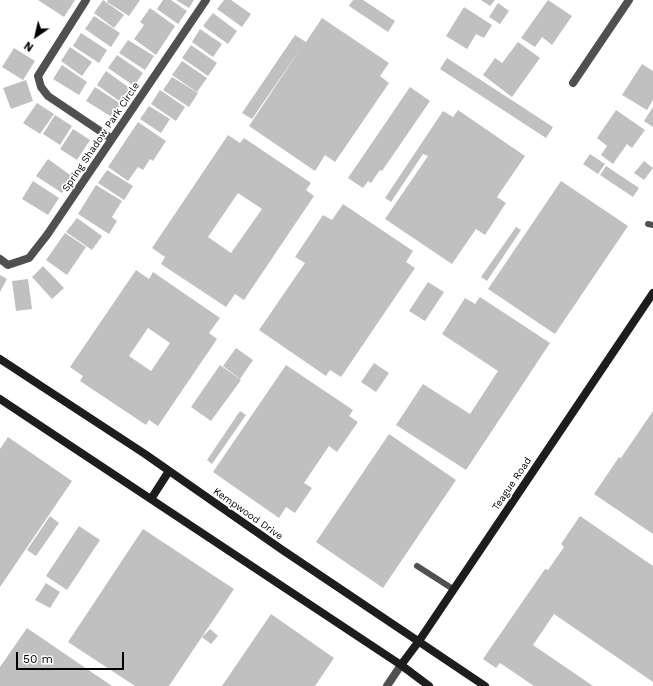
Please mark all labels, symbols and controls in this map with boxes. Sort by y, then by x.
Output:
north arrow [16,16,56,56]
text: N [22,39,36,54]
street label: Spring Shadow Park Circle [60,80,142,194]
street label: Teague Road [490,455,534,513]
street label: Kempwood Drive [211,485,285,543]
scale bar [18,644,126,670]
text: 50 m [23,652,53,666]

